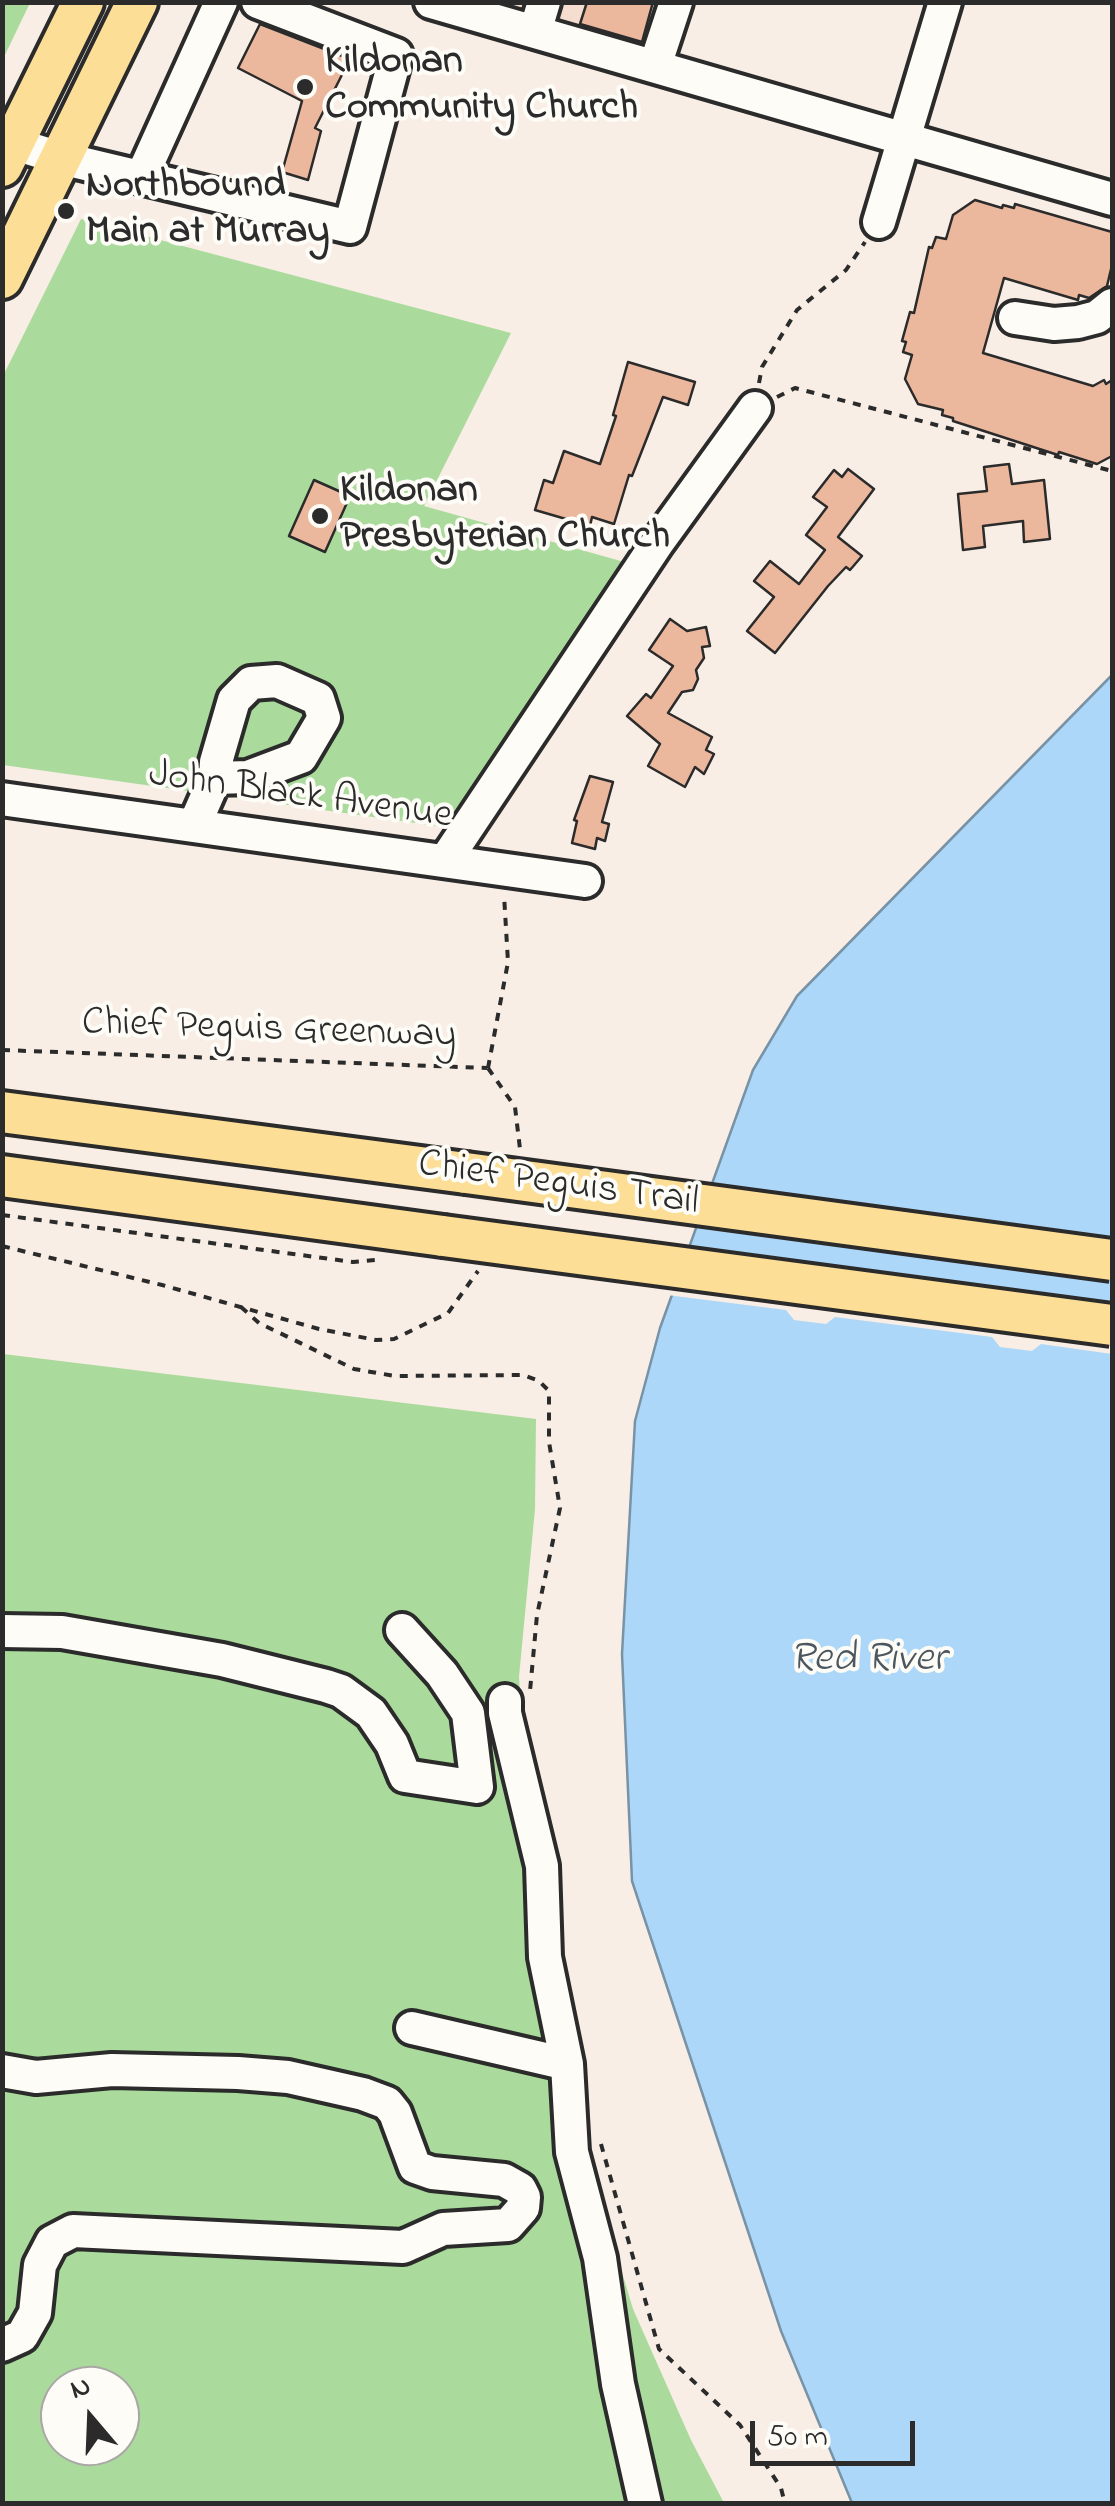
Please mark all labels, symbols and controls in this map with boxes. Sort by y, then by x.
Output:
place label: Kildonan Community Church [325,40,638,134]
marker: Kildonan Community Church [294,76,316,98]
place label: Northbound Main at Murray [86,164,330,258]
marker: Northbound Main at Murray [55,200,77,222]
place label: Kildonan Presbyterian Church [340,469,670,563]
marker: Kildonan Presbyterian Church [309,505,331,527]
street label: John Black Avenue [145,753,455,843]
street label: Chief Peguis Greenway [81,1001,457,1063]
street label: Chief Peguis Trail [415,1143,701,1229]
water label: Red River [790,1637,946,1687]
north arrow [40,2366,140,2466]
text: N [65,2367,96,2412]
scale bar [755,2401,920,2463]
text: 50 m [767,2416,828,2460]

